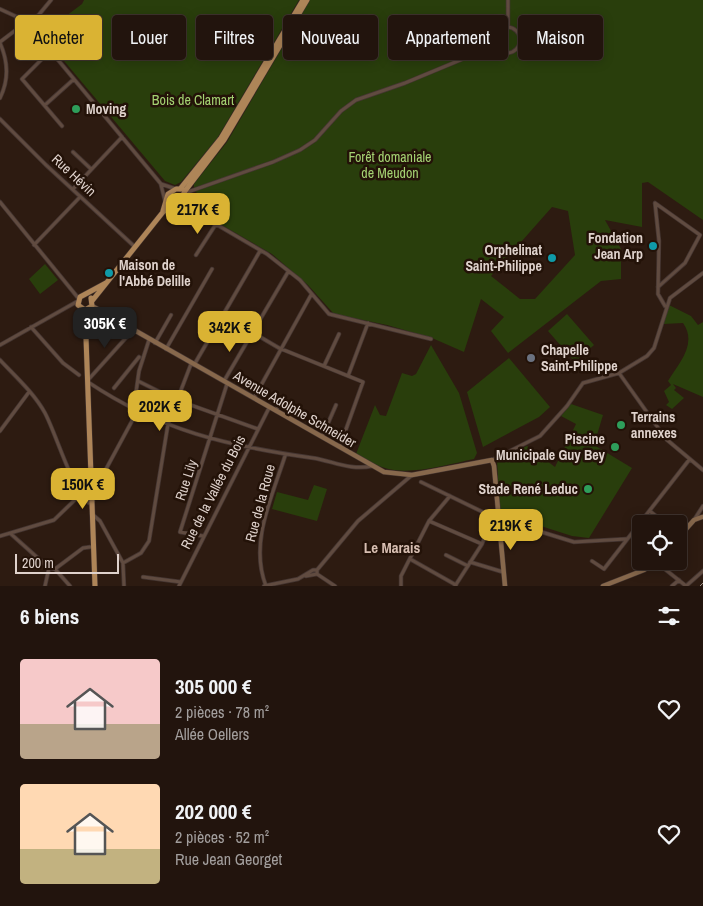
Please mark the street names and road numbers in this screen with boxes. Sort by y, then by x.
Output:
street label: Rue Hévin [48,150,100,200]
street label: Avenue Adolphe Schneider [229,366,360,452]
street label: Rue de la Vallée du Bois [176,432,250,552]
street label: Rue Lily [171,457,201,503]
street label: Rue de la Roue [241,462,279,544]

